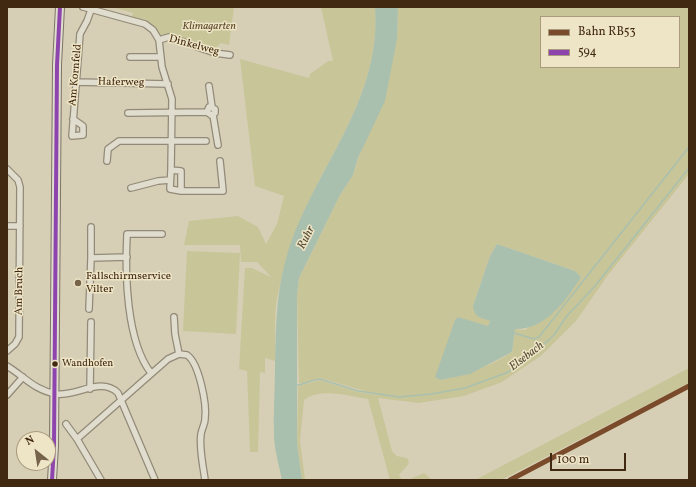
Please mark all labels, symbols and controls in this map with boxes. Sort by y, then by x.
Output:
legend [540,16,680,68]
park label: Klimagarten [182,20,236,34]
text: Bahn RB53 [578,24,636,40]
street label: Dinkelweg [167,33,221,59]
street label: Am Kornfeld [67,43,85,107]
text: 594 [578,44,597,60]
street label: Haferweg [98,76,144,90]
water label: Ruhr [295,224,319,252]
street label: Am Bruch [13,267,27,315]
place label: Fallschirmservice Vilter [86,270,171,296]
marker: Fallschirmservice Vilter [73,278,83,288]
water label: Elsebach [507,339,547,375]
place label: Wandhofen [62,358,113,370]
marker: Wandhofen [50,359,60,369]
north arrow [16,431,56,471]
text: N [23,433,37,450]
scale bar [552,445,628,471]
text: 100 m [557,452,589,468]

